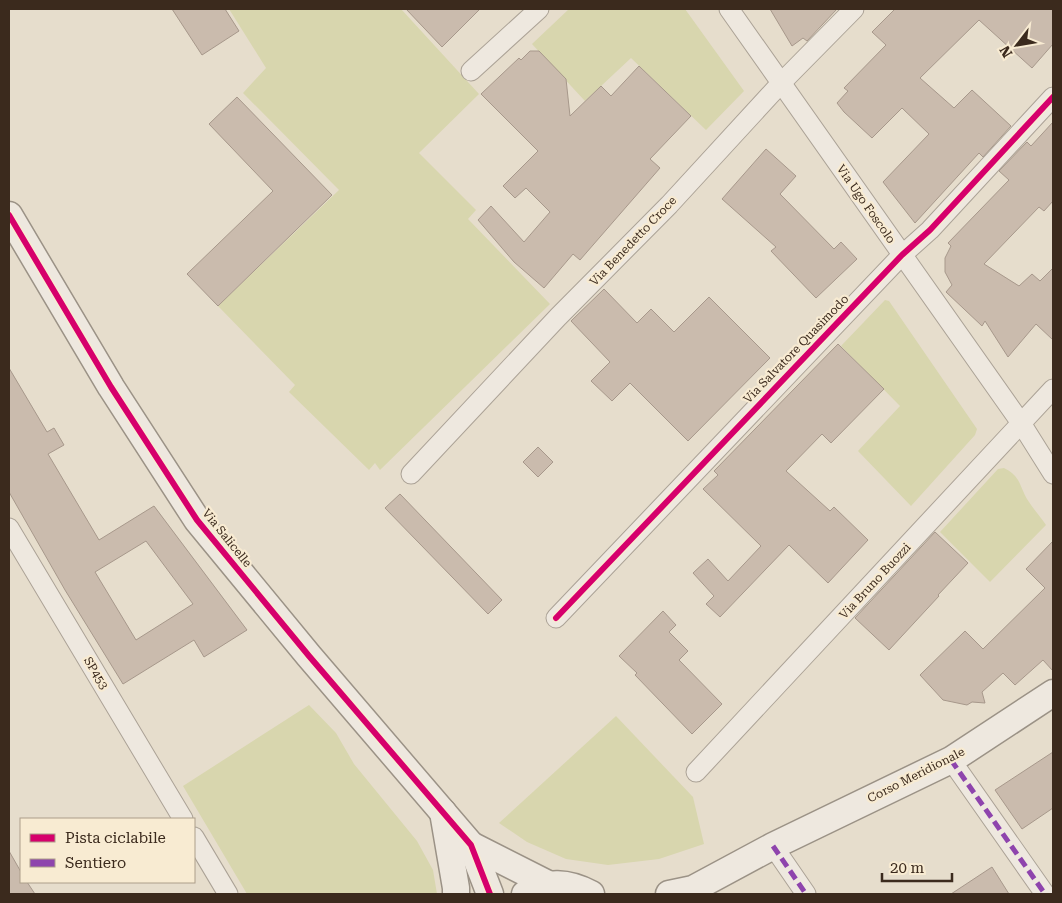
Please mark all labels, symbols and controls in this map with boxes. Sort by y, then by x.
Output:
north arrow [992,20,1042,70]
text: N [996,43,1015,60]
street label: Via Ugo Foscolo [834,162,898,246]
street label: Via Benedetto Croce [587,193,680,289]
street label: Via Salvatore Quasimodo [741,292,851,406]
street label: Via Salicelle [199,506,255,570]
street label: Via Bruno Buozzi [836,540,914,622]
street label: SP453 [81,654,111,692]
street label: Corso Meridionale [865,744,967,806]
legend [20,818,195,883]
text: Pista ciclabile [65,829,166,847]
scale bar [882,850,952,882]
text: Sentiero [65,854,126,872]
text: 20 m [890,859,925,877]

